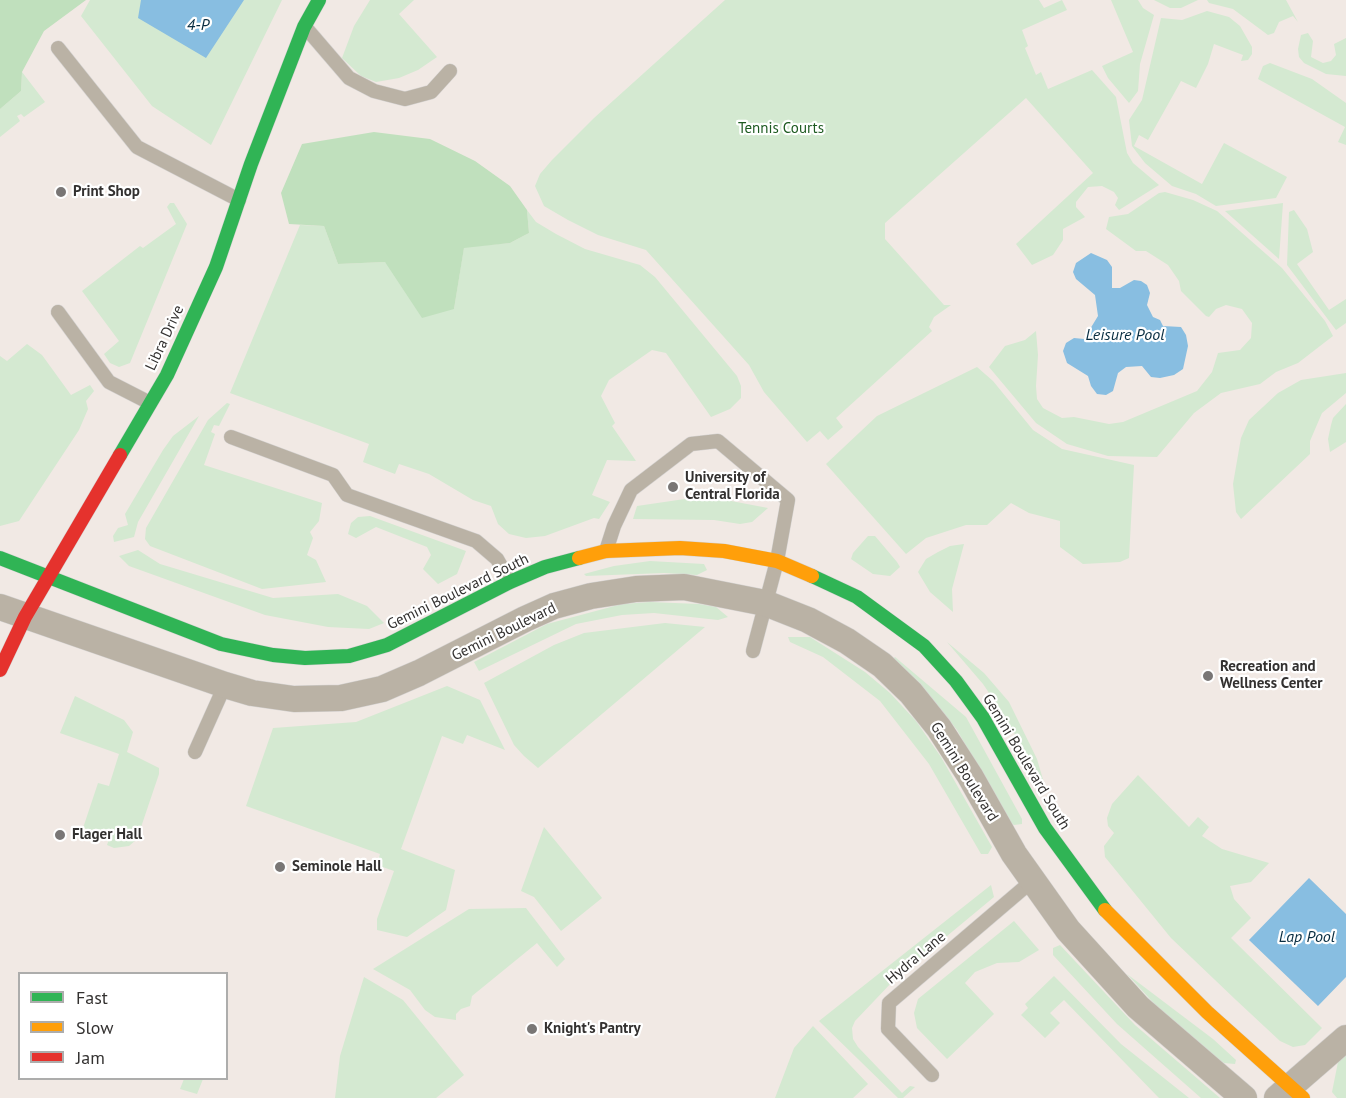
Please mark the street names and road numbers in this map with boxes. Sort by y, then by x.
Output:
street label: Libra Drive [142,302,188,374]
street label: Gemini Boulevard South [384,550,532,634]
street label: Gemini Boulevard [449,599,559,665]
street label: Gemini Boulevard South [978,691,1074,833]
street label: Gemini Boulevard [926,719,1002,825]
street label: Hydra Lane [882,928,950,988]

